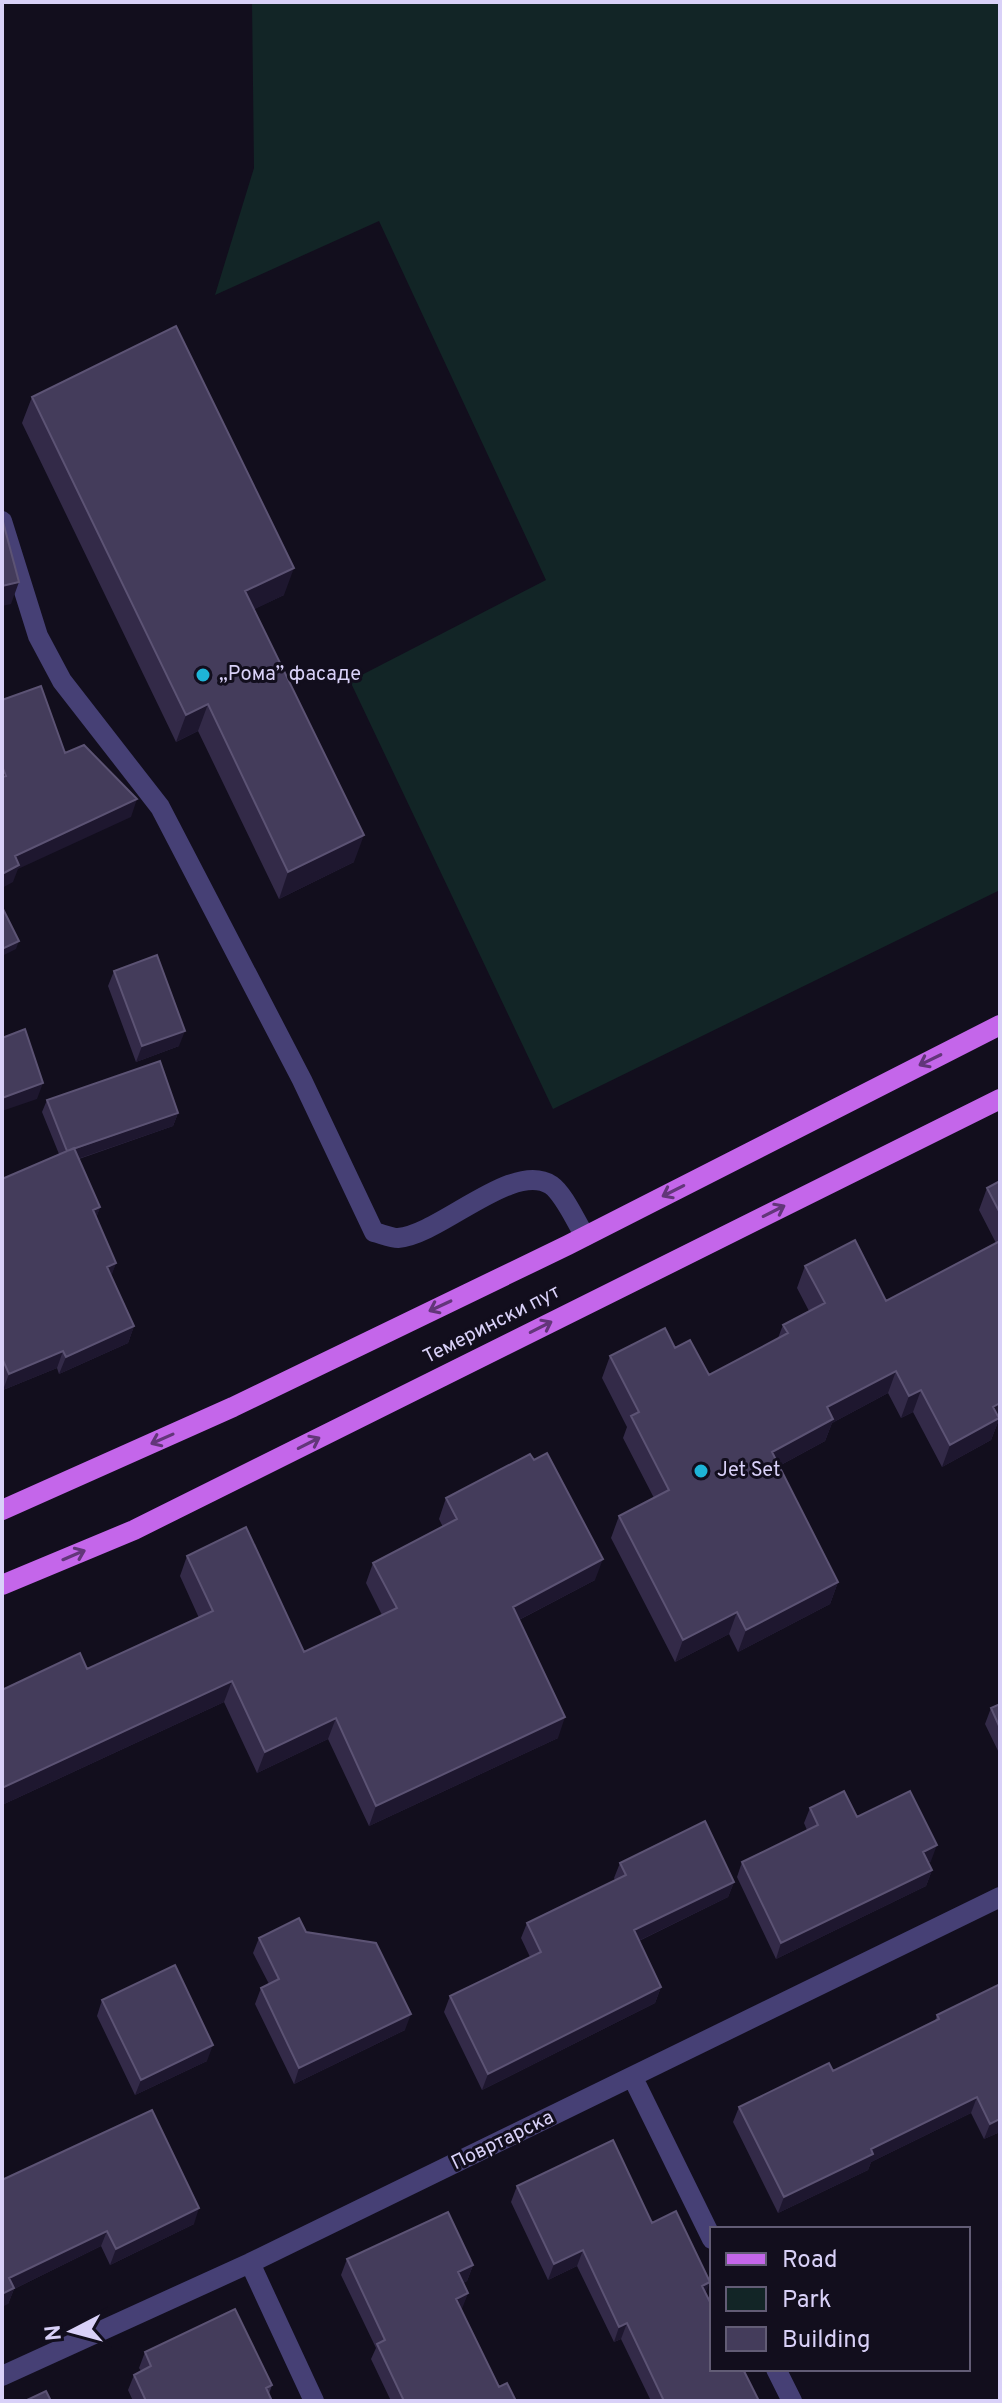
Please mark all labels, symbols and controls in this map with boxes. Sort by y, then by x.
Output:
place label: „Рома” фасаде [219,662,361,688]
marker: „Рома” фасаде [194,666,212,684]
one-way arrow [919,1053,943,1068]
one-way arrow [662,1183,686,1199]
one-way arrow [761,1203,785,1218]
street label: Темерински пут [419,1279,565,1371]
one-way arrow [429,1299,453,1314]
one-way arrow [529,1319,553,1334]
one-way arrow [150,1432,174,1447]
one-way arrow [296,1435,320,1450]
place label: Jet Set [717,1458,780,1484]
marker: Jet Set [692,1462,710,1480]
one-way arrow [61,1547,86,1562]
street label: Повртарска [447,2105,559,2177]
legend [710,2227,970,2371]
text: Road [782,2246,838,2276]
text: Park [782,2286,832,2316]
north arrow [32,2291,112,2371]
text: N [40,2324,69,2342]
text: Building [782,2326,871,2356]

